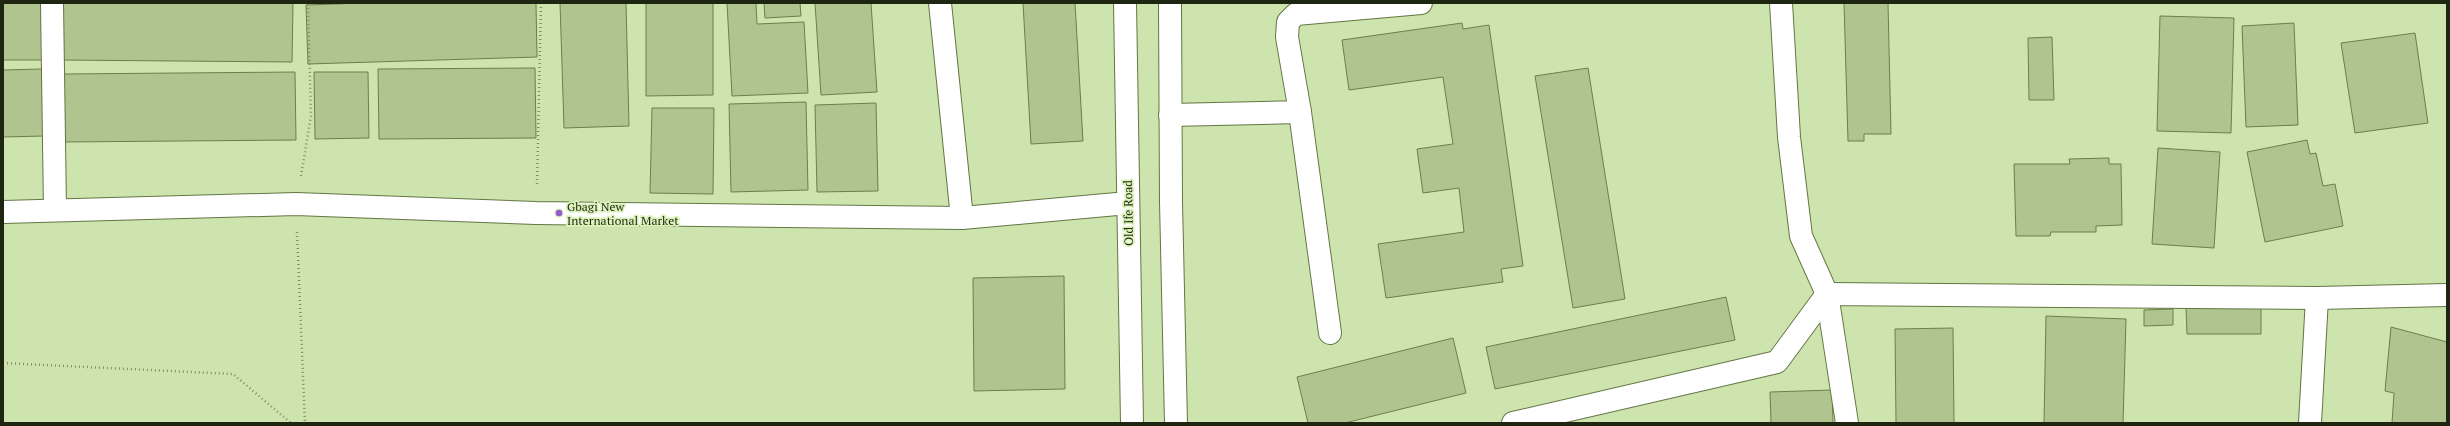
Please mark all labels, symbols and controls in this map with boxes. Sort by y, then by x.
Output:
street label: Old Ife Road [1120,180,1136,246]
place label: Gbagi New International Market [567,199,679,228]
marker: Gbagi New International Market [554,208,564,218]

